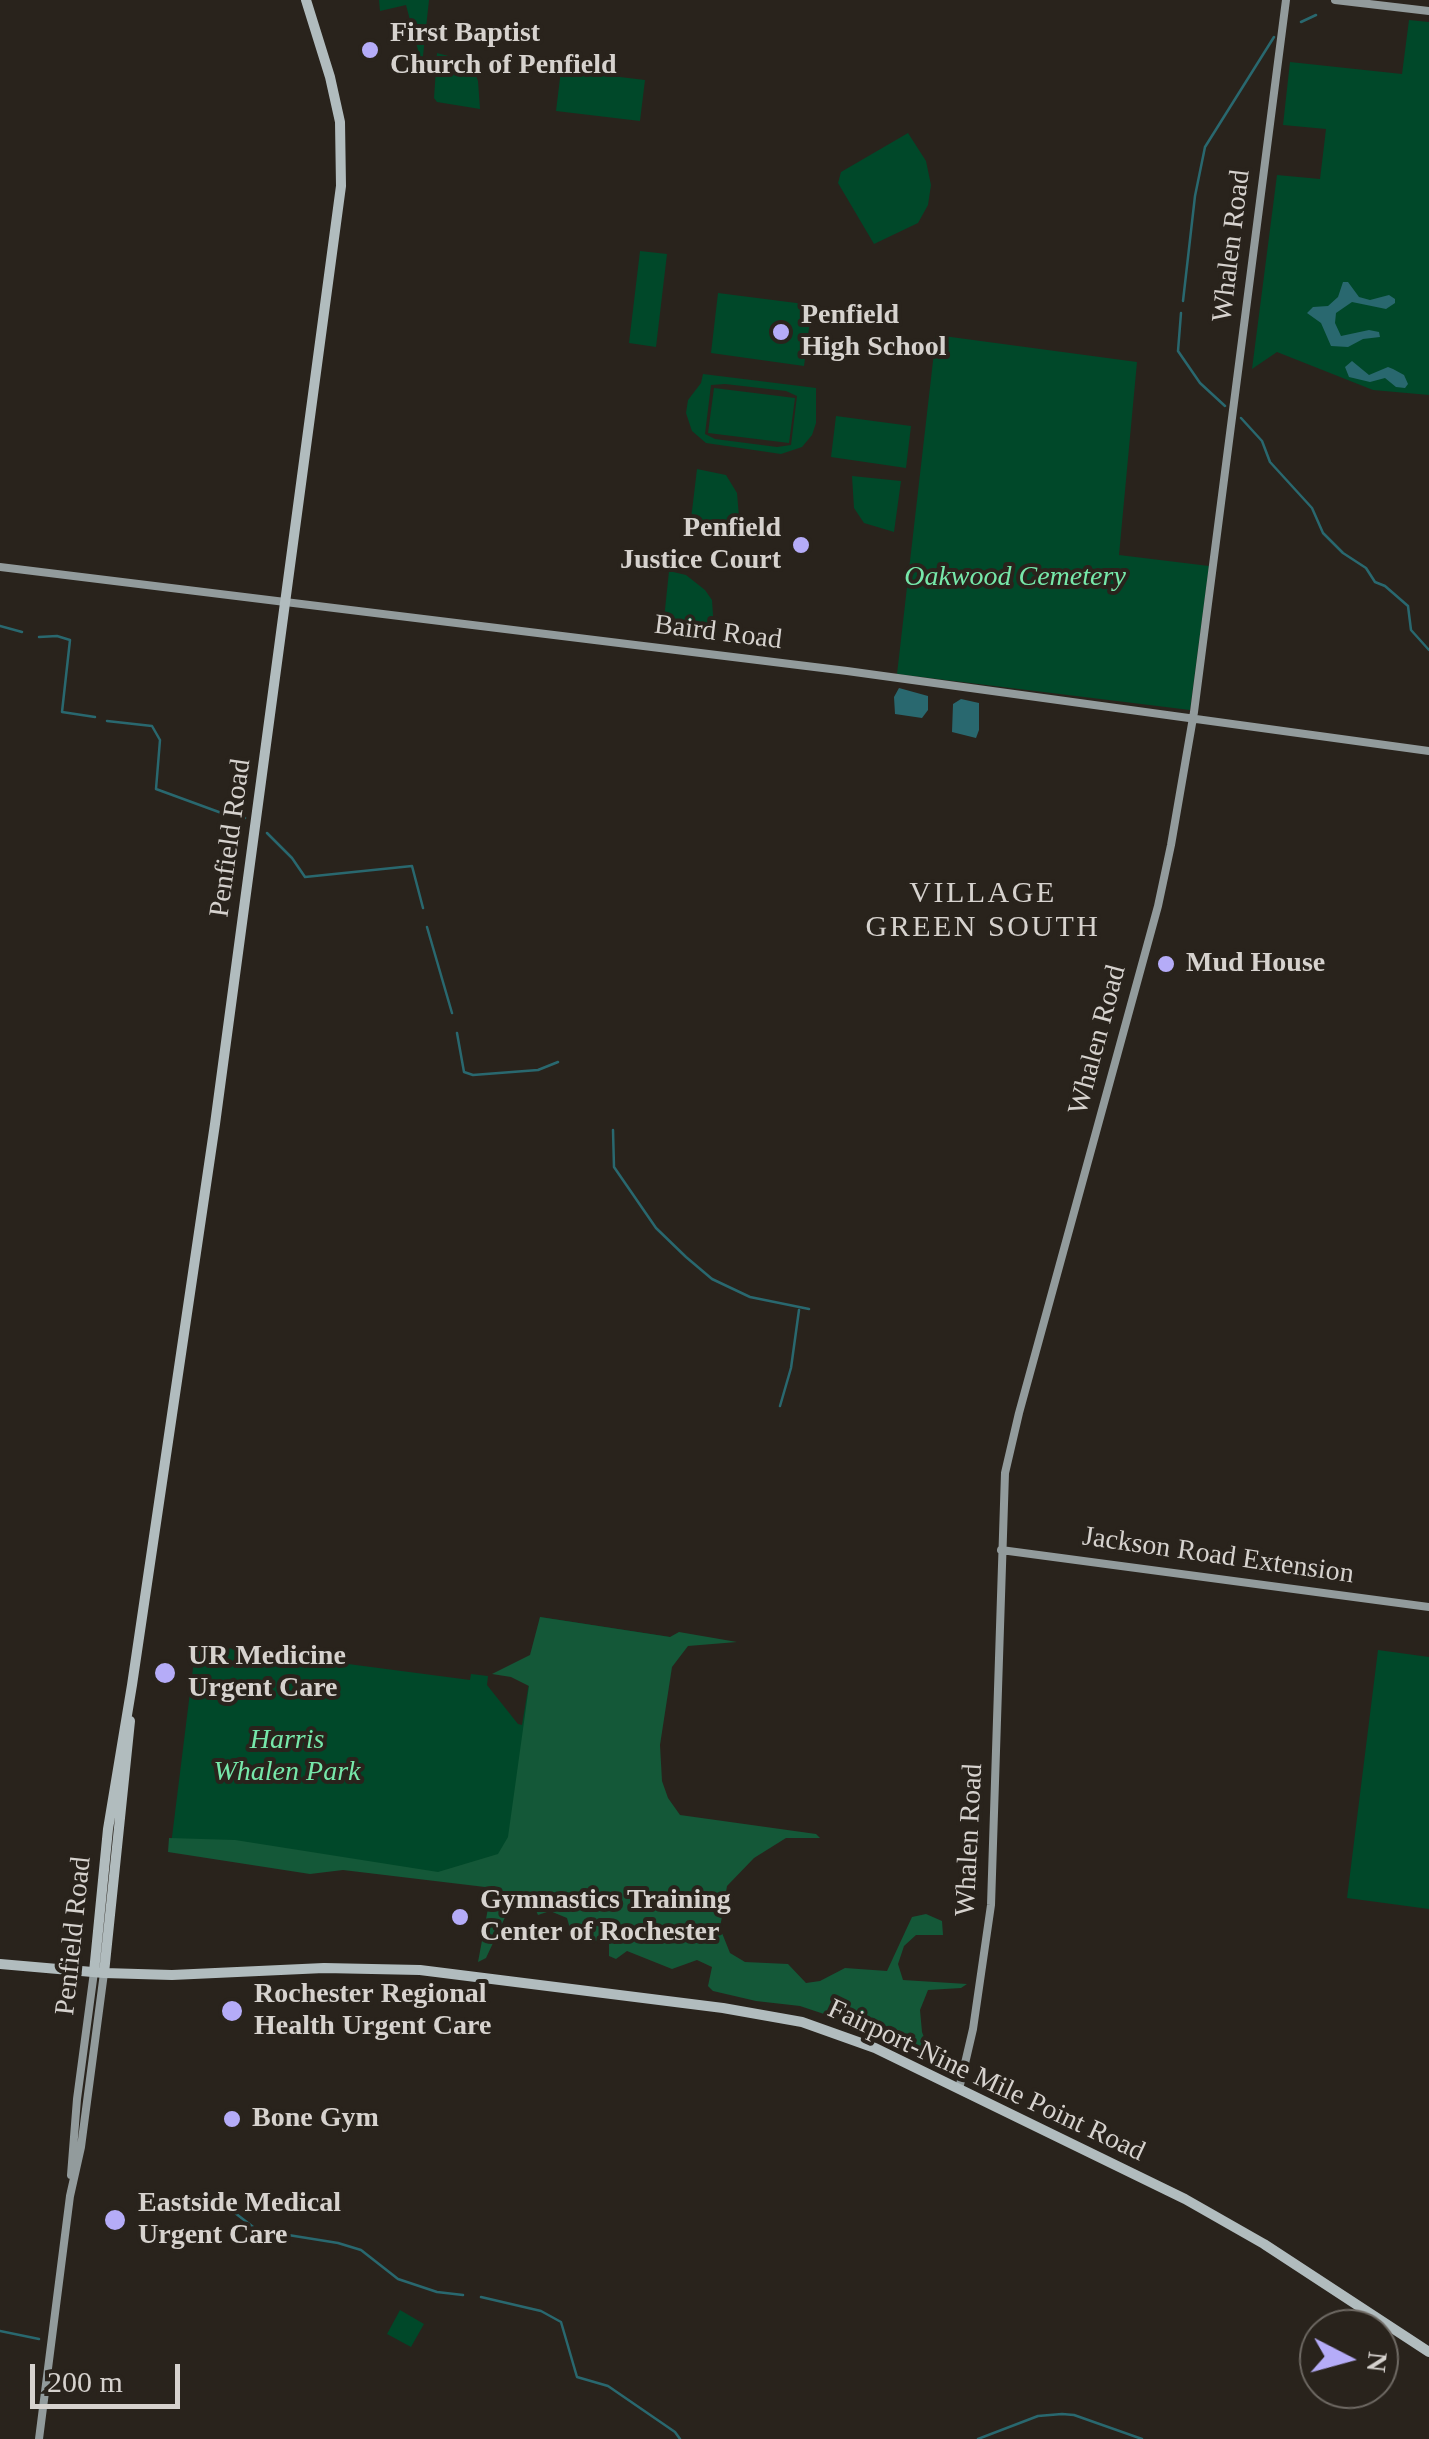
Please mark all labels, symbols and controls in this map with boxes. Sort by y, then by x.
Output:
place label: First Baptist Church of Penfield [390,17,617,83]
marker: First Baptist Church of Penfield [359,39,381,61]
street label: Whalen Road [1206,168,1258,324]
place label: Penfield High School [801,299,946,365]
marker: Penfield High School [770,321,792,343]
place label: Penfield Justice Court [620,512,781,578]
marker: Penfield Justice Court [790,534,812,556]
park label: Oakwood Cemetery [904,561,1126,595]
street label: Baird Road [652,609,784,657]
street label: Penfield Road [203,757,259,919]
district label: VILLAGE GREEN SOUTH [866,876,1100,946]
place label: Mud House [1186,947,1325,981]
marker: Mud House [1155,953,1177,975]
street label: Whalen Road [1062,962,1134,1118]
street label: Jackson Road Extension [1080,1520,1356,1592]
place label: UR Medicine Urgent Care [188,1640,346,1706]
marker: UR Medicine Urgent Care [152,1660,178,1686]
park label: Harris Whalen Park [214,1724,360,1790]
street label: Whalen Road [949,1763,991,1917]
street label: Penfield Road [49,1855,99,2017]
place label: Gymnastics Training Center of Rochester [480,1884,731,1950]
marker: Gymnastics Training Center of Rochester [449,1906,471,1928]
place label: Rochester Regional Health Urgent Care [254,1978,491,2044]
street label: Fairport-Nine Mile Point Road [822,1993,1150,2169]
marker: Rochester Regional Health Urgent Care [219,1998,245,2024]
place label: Bone Gym [252,2102,379,2136]
marker: Bone Gym [221,2108,243,2130]
place label: Eastside Medical Urgent Care [138,2187,341,2253]
marker: Eastside Medical Urgent Care [102,2207,128,2233]
north arrow [1299,2309,1399,2409]
scale bar [35,2344,185,2406]
text: N [1361,2350,1394,2374]
text: 200 m [47,2365,123,2398]

